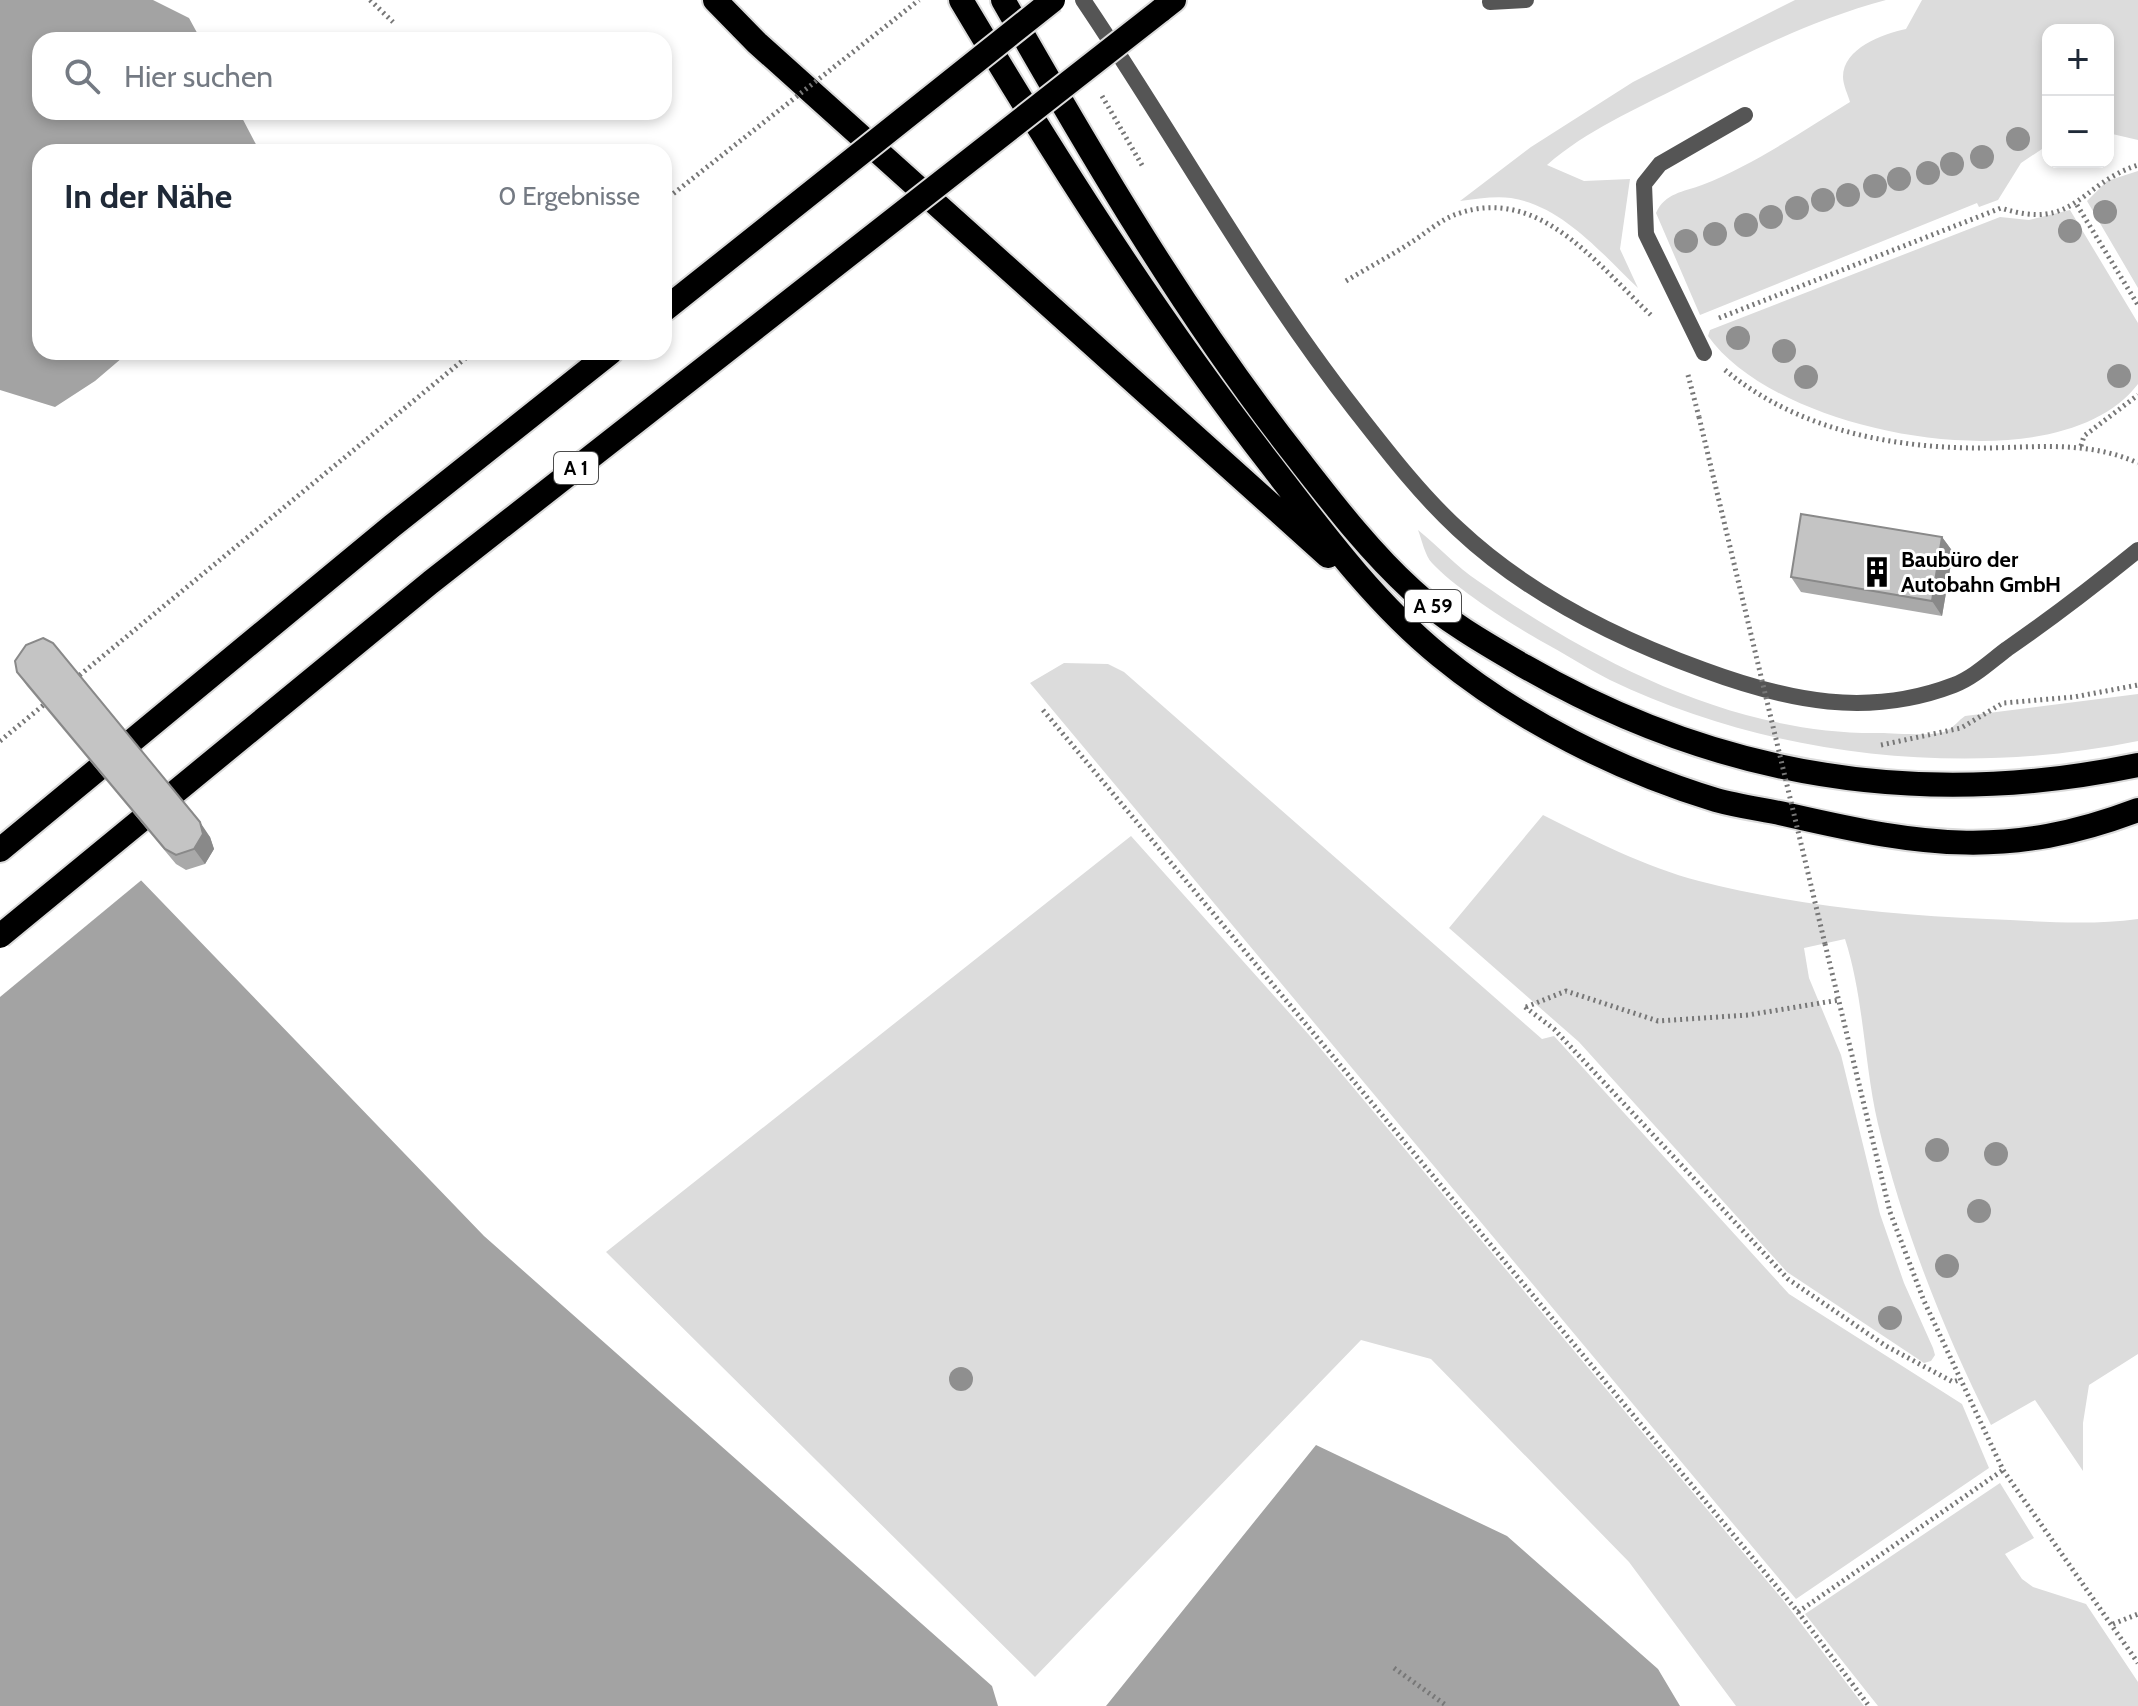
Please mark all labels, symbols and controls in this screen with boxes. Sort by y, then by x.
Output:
map controls [2042,24,2114,168]
button: + [2042,24,2114,96]
search box [32,32,672,120]
icon: search [60,54,104,98]
text: Hier suchen [124,58,273,95]
button: − [2042,96,2114,168]
text: In der Nähe [64,175,232,217]
text: 0 Ergebnisse [498,180,640,212]
road number: A 1 [554,452,598,484]
place label: Baubüro der Autobahn GmbH [1901,546,2061,598]
building icon: Baubüro der Autobahn GmbH [1860,555,1894,589]
road number: A 59 [1405,590,1461,622]

